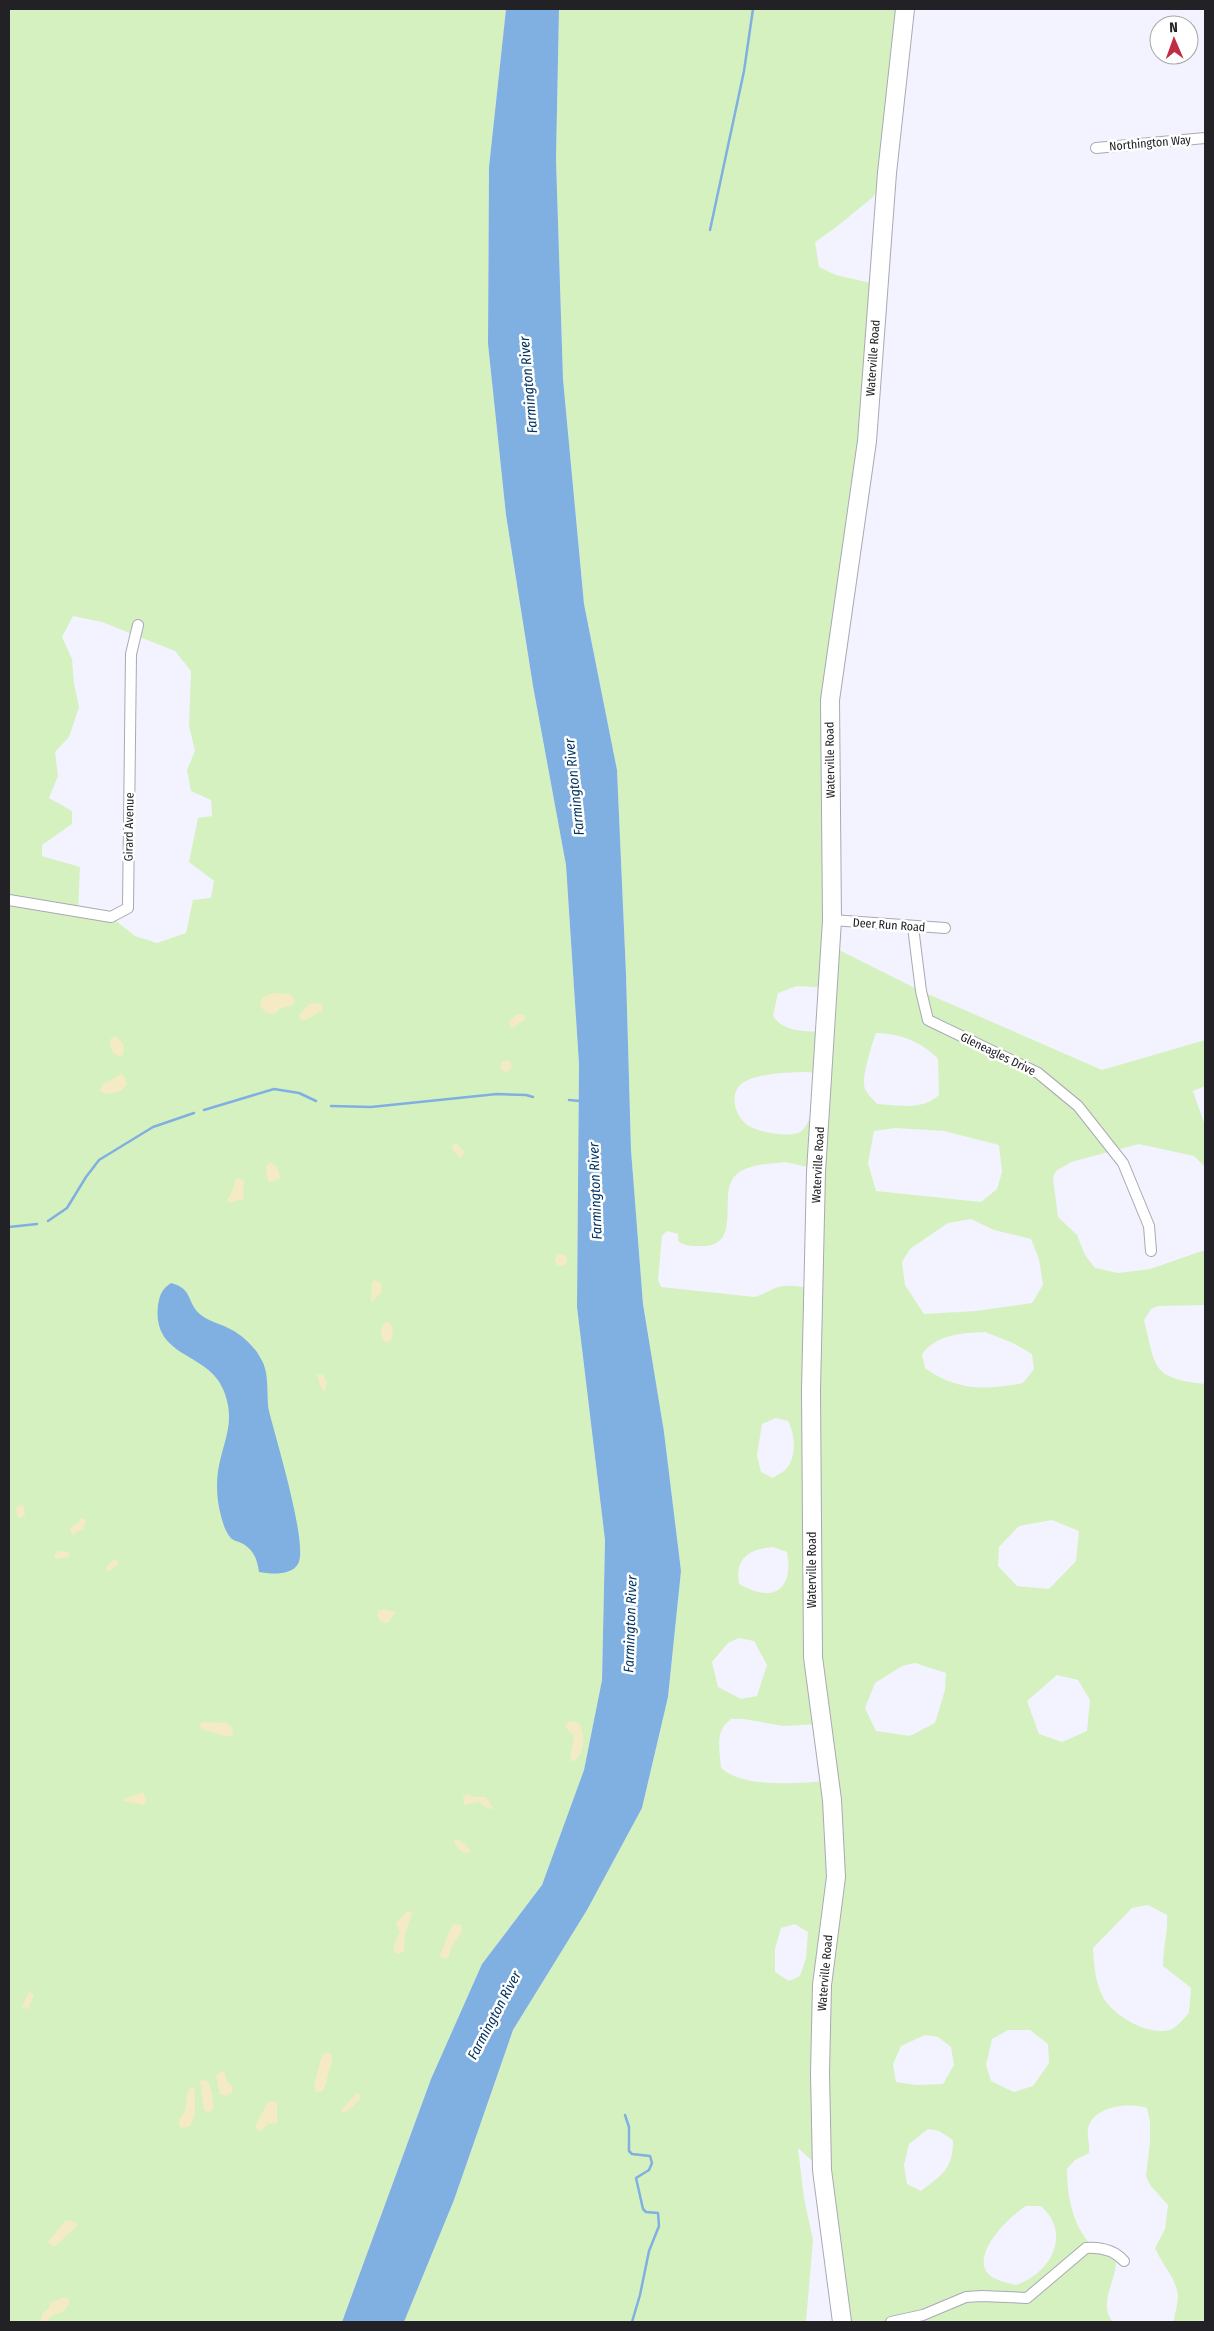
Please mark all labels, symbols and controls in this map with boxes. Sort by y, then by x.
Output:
north arrow [1149,15,1199,65]
text: N [1169,19,1178,36]
street label: Northington Way [1109,132,1192,154]
street label: Waterville Road [863,319,883,397]
water label: Farmington River [516,335,541,434]
street label: Waterville Road [822,722,838,798]
water label: Farmington River [561,736,588,836]
street label: Girard Avenue [121,792,137,861]
street label: Deer Run Road [852,915,926,935]
street label: Gleneagles Drive [958,1030,1038,1078]
street label: Waterville Road [809,1126,827,1204]
water label: Farmington River [585,1141,606,1240]
street label: Waterville Road [805,1532,819,1608]
water label: Farmington River [620,1574,641,1673]
street label: Waterville Road [815,1934,835,2012]
water label: Farmington River [464,1967,525,2062]

